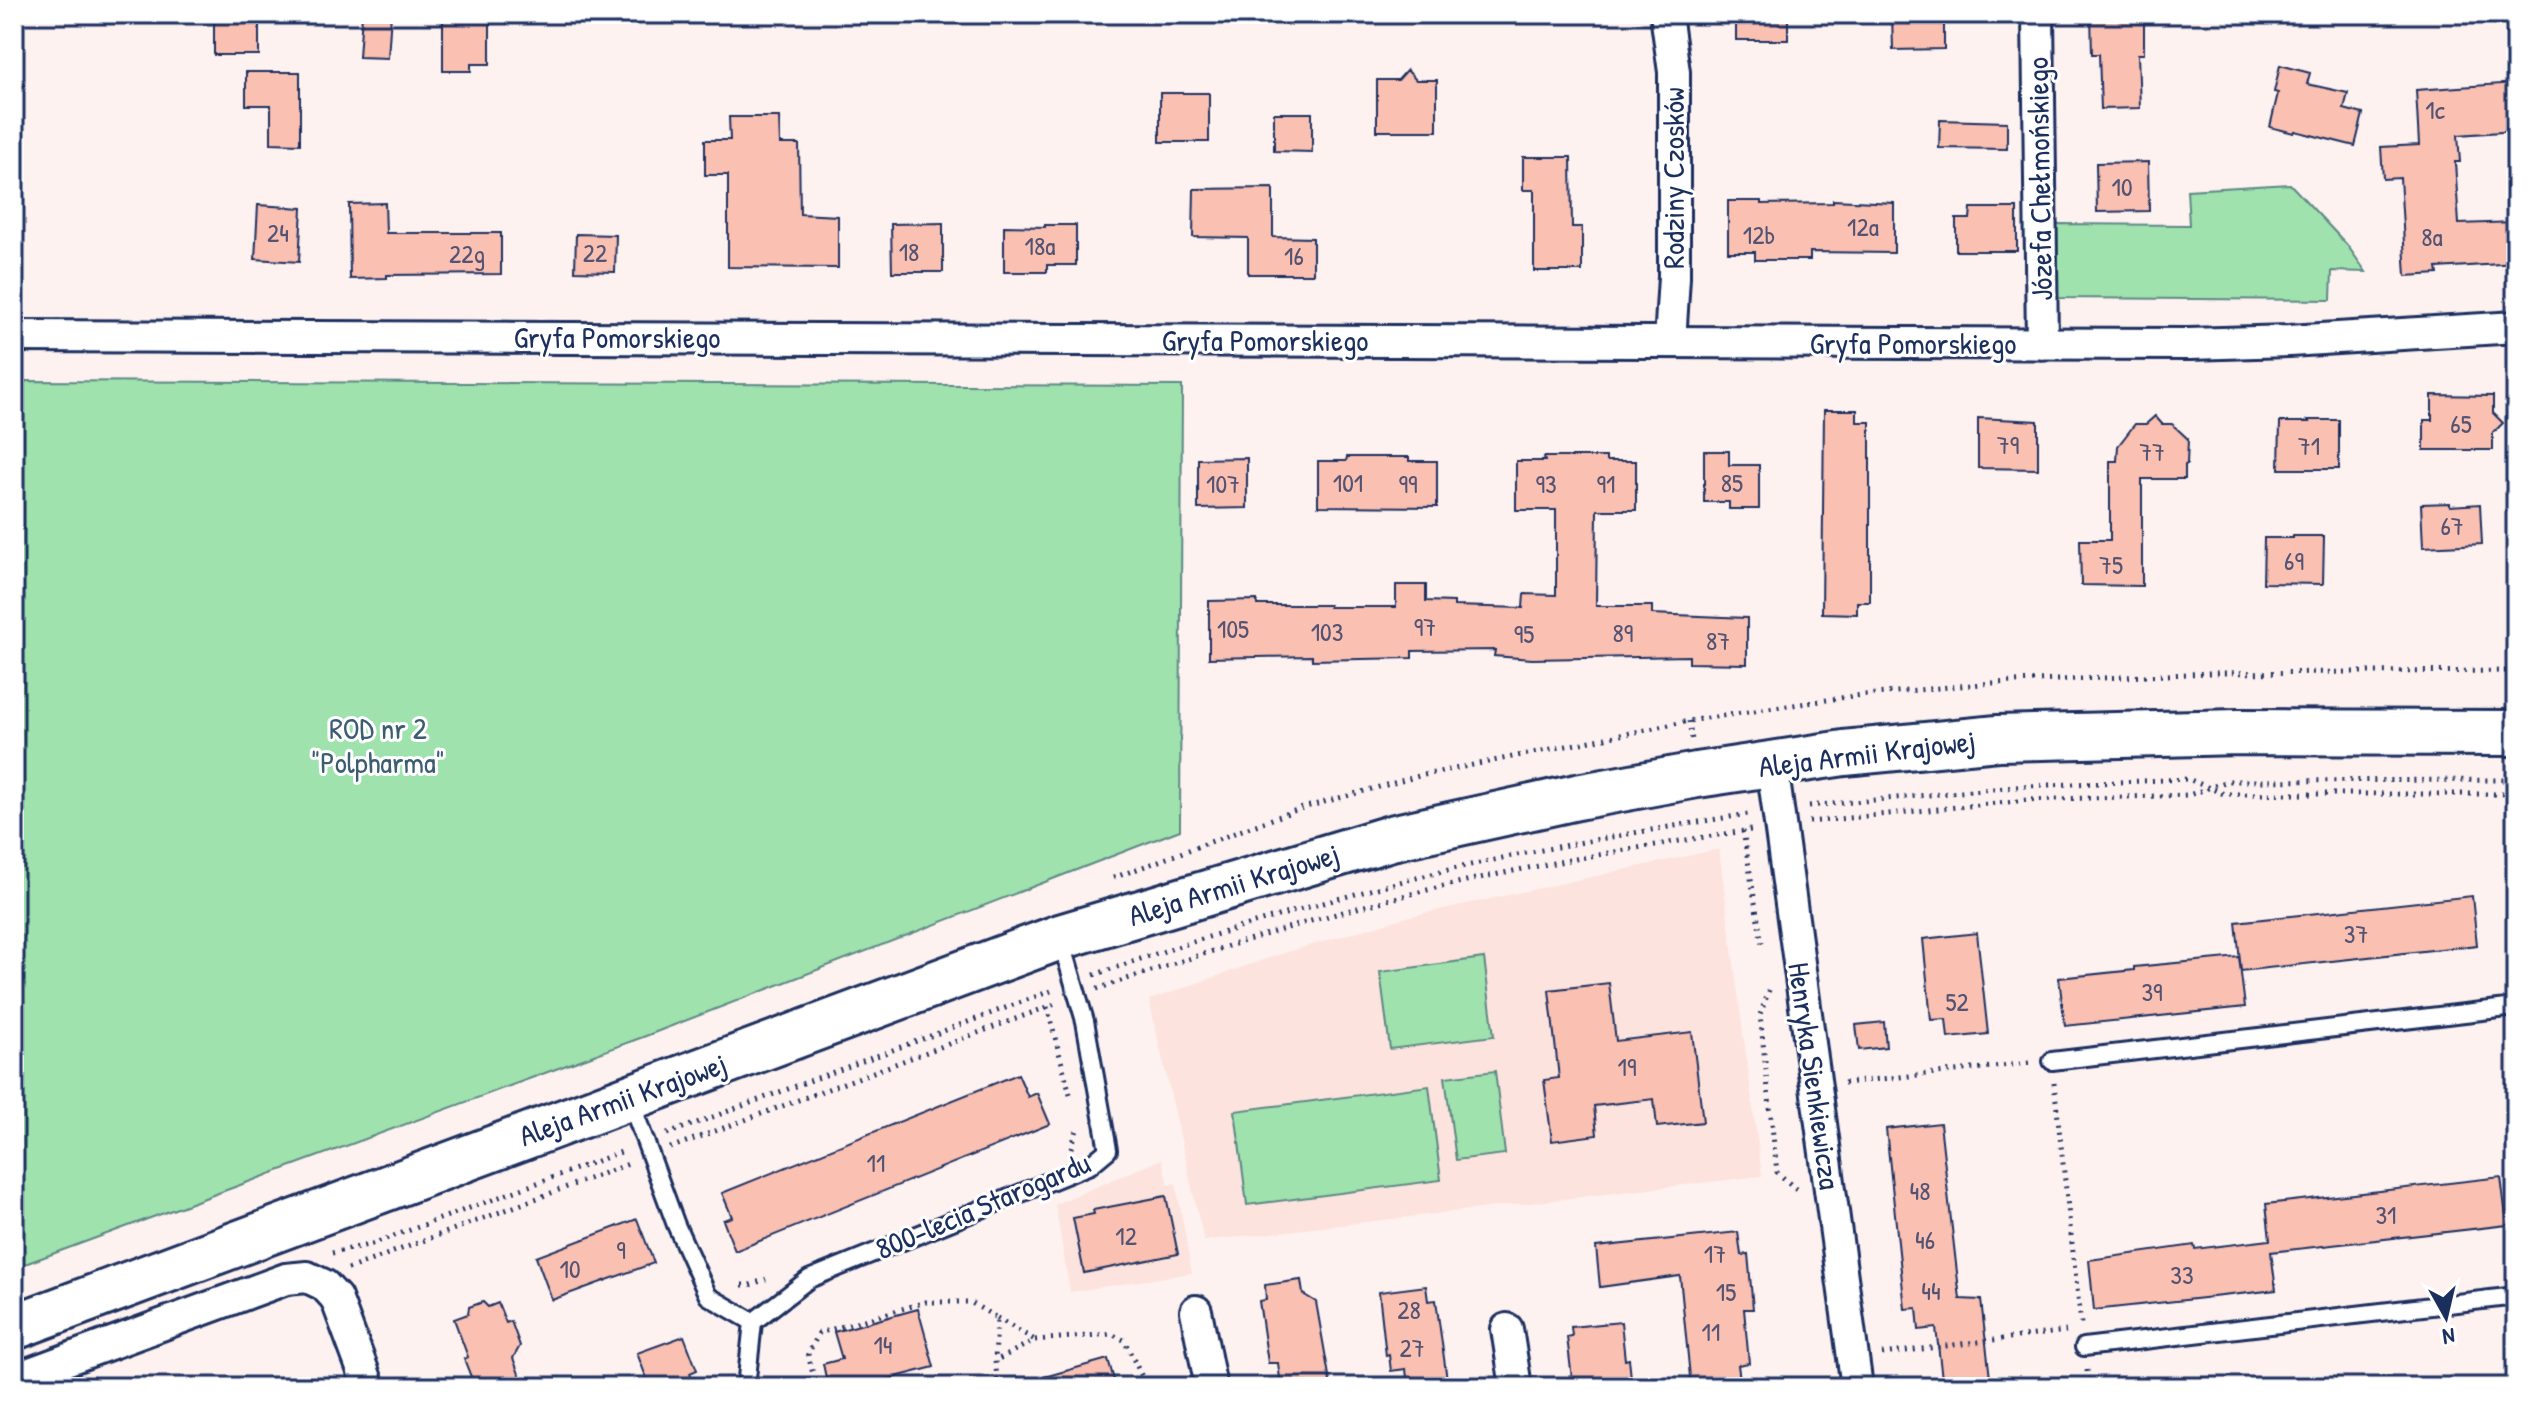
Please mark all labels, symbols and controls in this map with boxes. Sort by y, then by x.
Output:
street label: Józefa Chełmońskiego [2017,57,2061,301]
street label: Rodziny Czosków [1653,87,1693,269]
house number: 1c [2425,92,2445,127]
house number: 10 [2111,169,2133,204]
house number: 12a [1847,209,1879,244]
house number: 24 [267,215,289,250]
house number: 12b [1743,217,1775,252]
house number: 8a [2421,219,2443,254]
house number: 18a [1025,228,1055,263]
house number: 18 [899,234,919,269]
house number: 22 [583,235,607,270]
house number: 22g [449,236,485,271]
house number: 16 [1284,238,1304,273]
street label: Gryfa Pomorskiego [514,317,720,357]
street label: Gryfa Pomorskiego [1162,320,1368,360]
street label: Gryfa Pomorskiego [1810,323,2016,363]
house number: 65 [2450,406,2472,441]
house number: 79 [1997,427,2019,462]
house number: 71 [2298,428,2320,463]
house number: 77 [2139,434,2165,469]
house number: 101 [1333,465,1363,500]
house number: 85 [1721,465,1743,500]
house number: 107 [1206,466,1240,501]
house number: 99 [1398,466,1418,501]
house number: 93 [1535,466,1557,501]
house number: 91 [1597,466,1615,501]
house number: 67 [2440,508,2464,543]
house number: 69 [2284,543,2304,578]
house number: 75 [2099,547,2123,582]
house number: 97 [1414,609,1436,644]
house number: 105 [1217,611,1249,646]
house number: 103 [1311,614,1343,649]
house number: 89 [1613,615,1633,650]
house number: 95 [1514,616,1534,651]
house number: 87 [1706,623,1730,658]
park label: ROD nr 2 "Polpharma" [311,708,445,782]
street label: Aleja Armii Krajowej [1756,720,1978,786]
street label: Aleja Armii Krajowej [1124,833,1344,935]
house number: 37 [2344,916,2368,951]
street label: Henryka Sienkiewicza [1779,960,1851,1192]
house number: 39 [2141,974,2163,1009]
house number: 52 [1945,984,1969,1019]
street label: Aleja Armii Krajowej [513,1043,732,1155]
house number: 19 [1618,1049,1636,1084]
street label: 800-lecia Starogardu [869,1142,1096,1268]
house number: 11 [867,1145,885,1180]
house number: 48 [1909,1173,1931,1208]
house number: 31 [2375,1197,2397,1232]
house number: 12 [1115,1218,1137,1253]
house number: 46 [1915,1222,1935,1257]
house number: 9 [616,1232,626,1267]
house number: 17 [1704,1236,1726,1271]
house number: 10 [559,1251,581,1286]
house number: 33 [2170,1257,2194,1292]
house number: 44 [1921,1273,1941,1308]
house number: 15 [1716,1274,1736,1309]
north arrow [2406,1277,2486,1357]
house number: 28 [1397,1292,1421,1327]
house number: 11 [1702,1314,1720,1349]
text: N [2441,1321,2457,1353]
house number: 14 [873,1327,893,1362]
house number: 27 [1399,1330,1425,1365]

